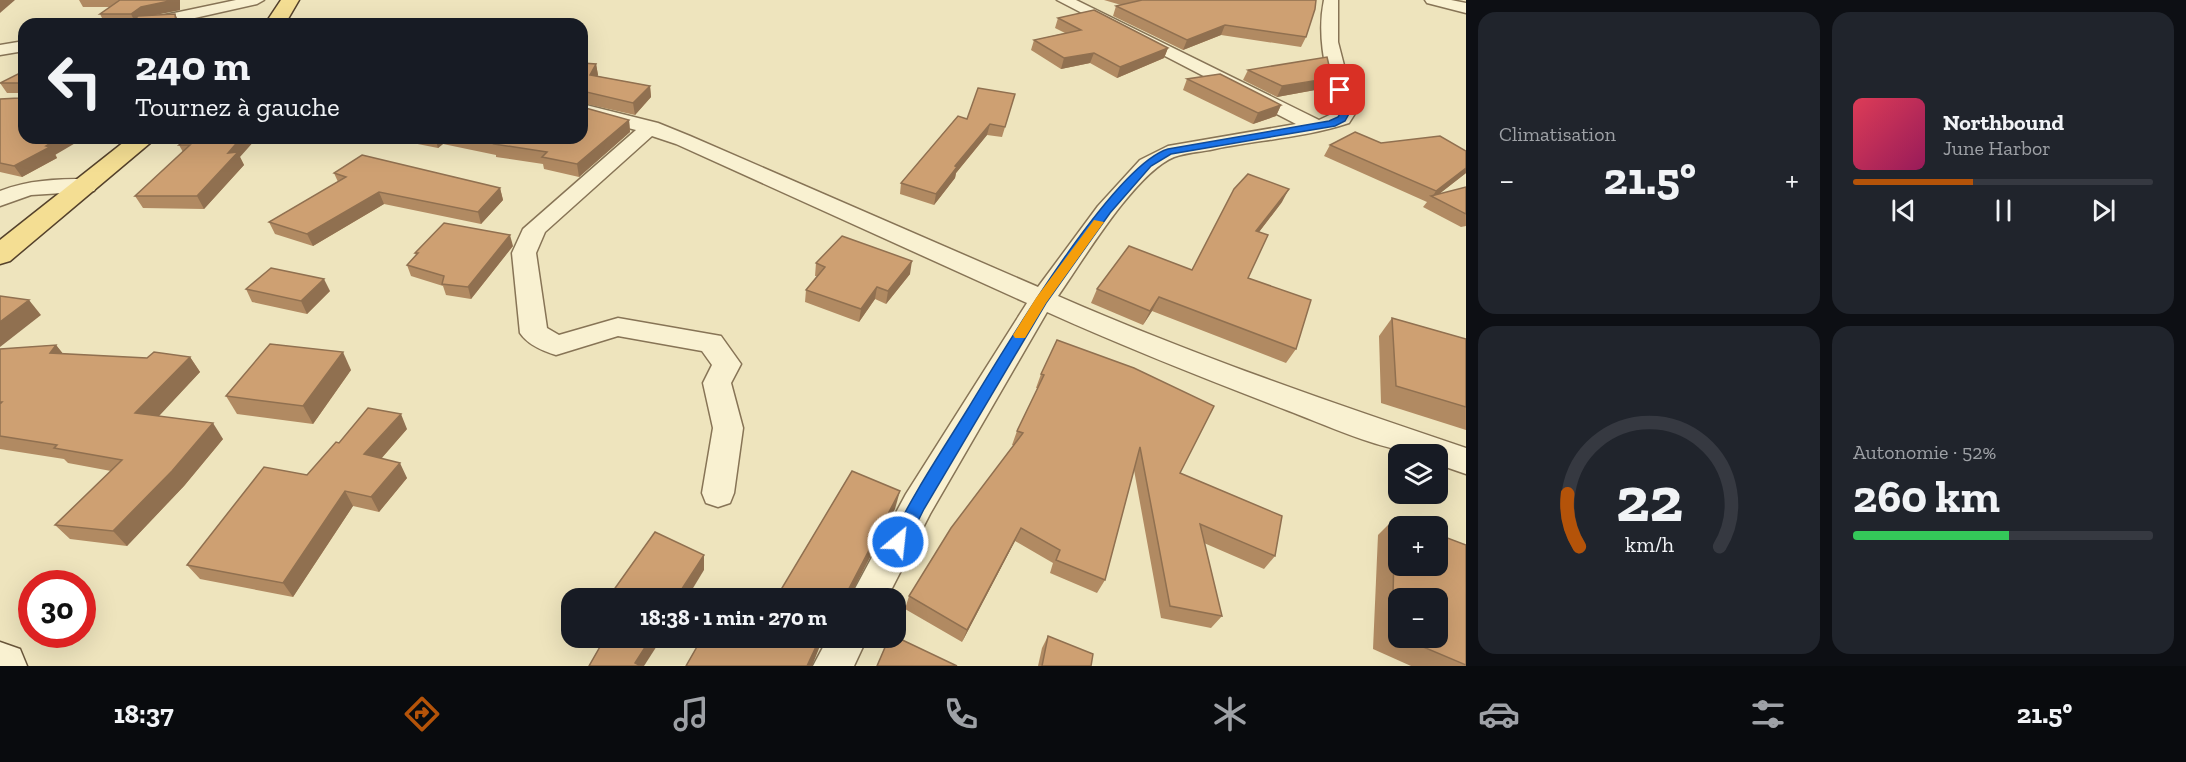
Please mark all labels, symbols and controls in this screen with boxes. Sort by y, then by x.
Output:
text: 240 m [135,40,250,91]
icon: left [36,42,114,120]
pin [1314,64,1365,115]
icon: arrive [1323,73,1356,106]
text: Tournez à gauche [135,91,340,123]
text: Northbound [1943,109,2064,136]
text: Climatisation [1499,122,1616,146]
text: June Harbor [1943,136,2051,160]
text: 21.5° [1604,152,1696,206]
text: − [1499,160,1514,199]
text: + [1785,160,1799,199]
icon: previous [1887,194,1920,227]
icon: pause [1987,194,2020,227]
icon: next [2087,194,2120,227]
text: Autonomie · 52% [1853,440,1996,464]
map controls [1388,444,1448,648]
button: layers [1388,444,1448,504]
text: 22 [1615,462,1683,537]
text: 260 km [1853,470,2000,524]
position arrow [866,510,930,574]
button: + [1388,516,1448,576]
text: km/h [1625,532,1673,557]
speed limit sign: 30 [18,570,96,648]
button: − [1388,588,1448,648]
text: 18:38 · 1 min · 270 m [640,604,827,631]
icon: directions [401,693,443,735]
icon: music [670,693,712,735]
icon: phone [940,693,982,735]
icon: climate [1209,693,1251,735]
icon: car [1478,693,1520,735]
icon: filters [1747,693,1789,735]
text: 18:37 [114,698,174,730]
text: 21.5° [2017,698,2072,730]

